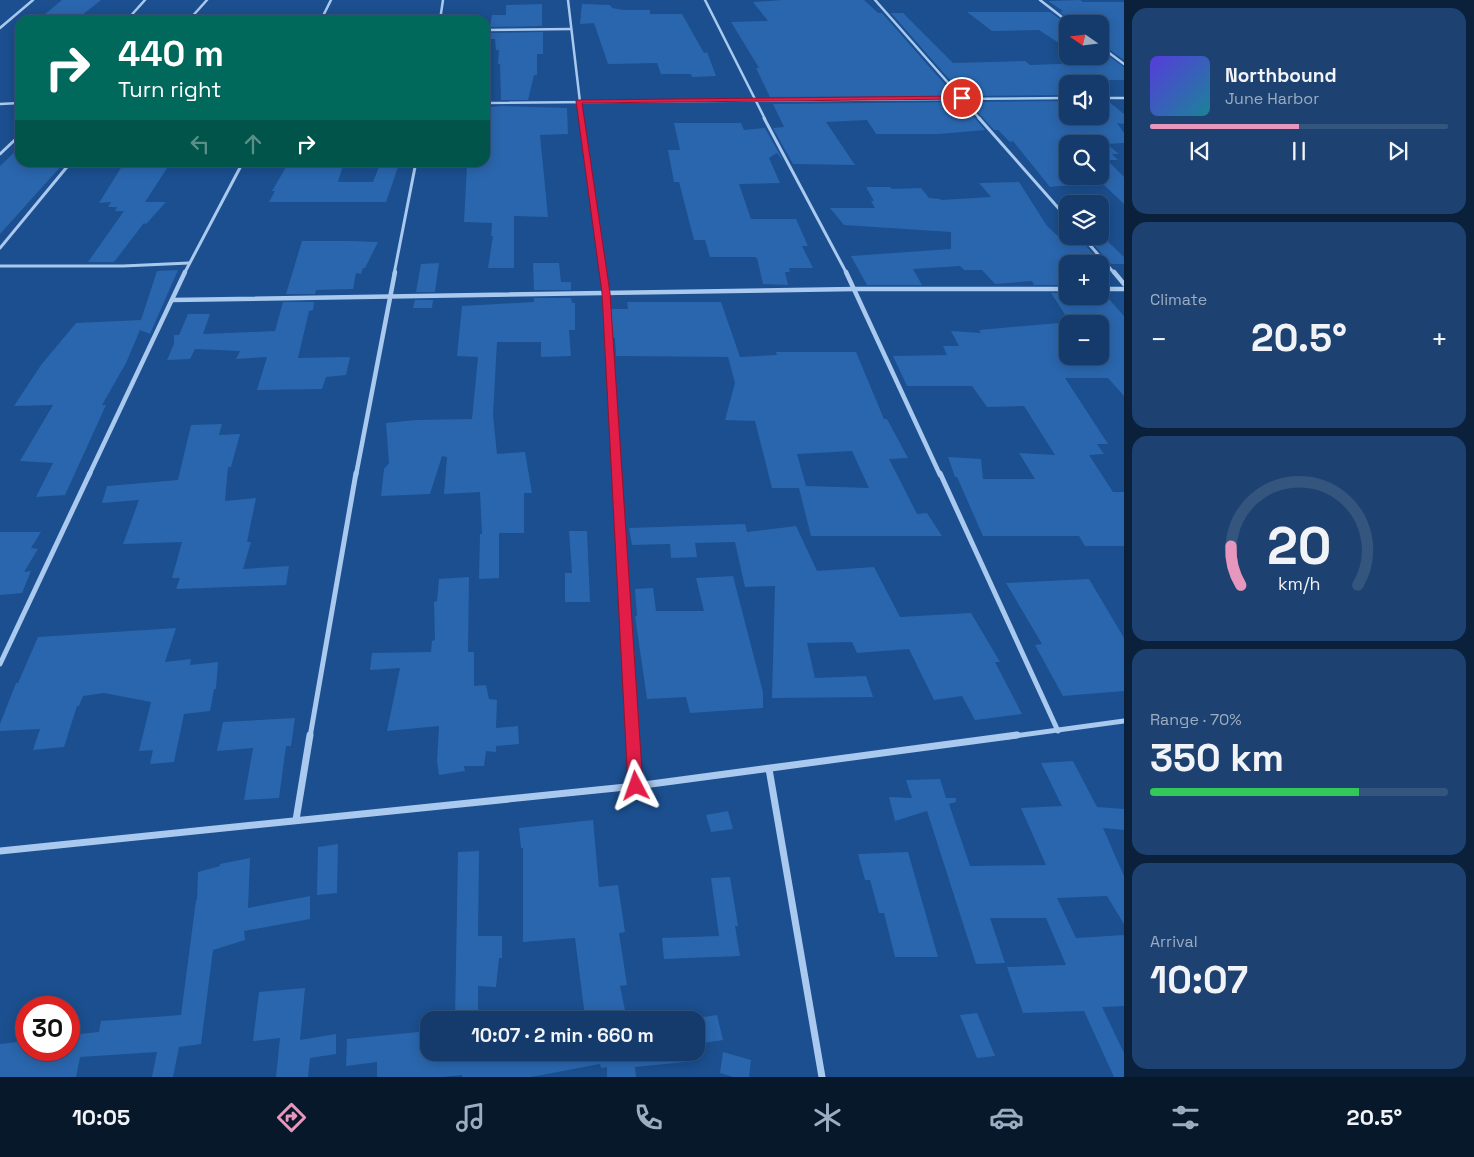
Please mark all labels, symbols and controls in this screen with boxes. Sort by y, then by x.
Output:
north arrow [1059,15,1109,65]
map controls [1059,15,1109,365]
text: 440 m [118,32,224,76]
icon: right [35,35,100,100]
text: Northbound [1225,63,1337,88]
text: Turn right [118,75,221,103]
button: sound [1059,75,1109,125]
pin [941,77,983,119]
icon: arrive [948,84,976,112]
text: June Harbor [1225,88,1319,109]
icon: left [186,130,214,158]
icon: ahead [239,130,267,158]
icon: right [292,130,320,158]
button: search [1059,135,1109,185]
icon: previous [1186,137,1214,165]
icon: pause [1285,137,1313,165]
icon: next [1384,137,1412,165]
button: layers [1059,195,1109,245]
button: + [1059,255,1109,305]
text: Climate [1150,289,1207,310]
text: 20.5° [1251,314,1347,362]
button: − [1059,315,1109,365]
text: − [1150,321,1167,357]
text: + [1431,321,1448,357]
text: 20 [1267,513,1331,579]
text: km/h [1278,572,1320,595]
text: Range · 70% [1150,709,1242,730]
text: 350 km [1150,734,1284,782]
position arrow [609,759,661,811]
text: Arrival [1150,931,1198,952]
text: 10:07 [1150,956,1248,1004]
speed limit sign: 30 [15,996,80,1061]
text: 10:07 · 2 min · 660 m [471,1023,654,1048]
icon: directions [274,1100,309,1135]
icon: music [453,1100,488,1135]
icon: phone [631,1100,666,1135]
icon: climate [810,1100,845,1135]
icon: car [989,1100,1024,1135]
icon: filters [1168,1100,1203,1135]
text: 10:05 [72,1103,130,1131]
text: 20.5° [1347,1103,1402,1131]

